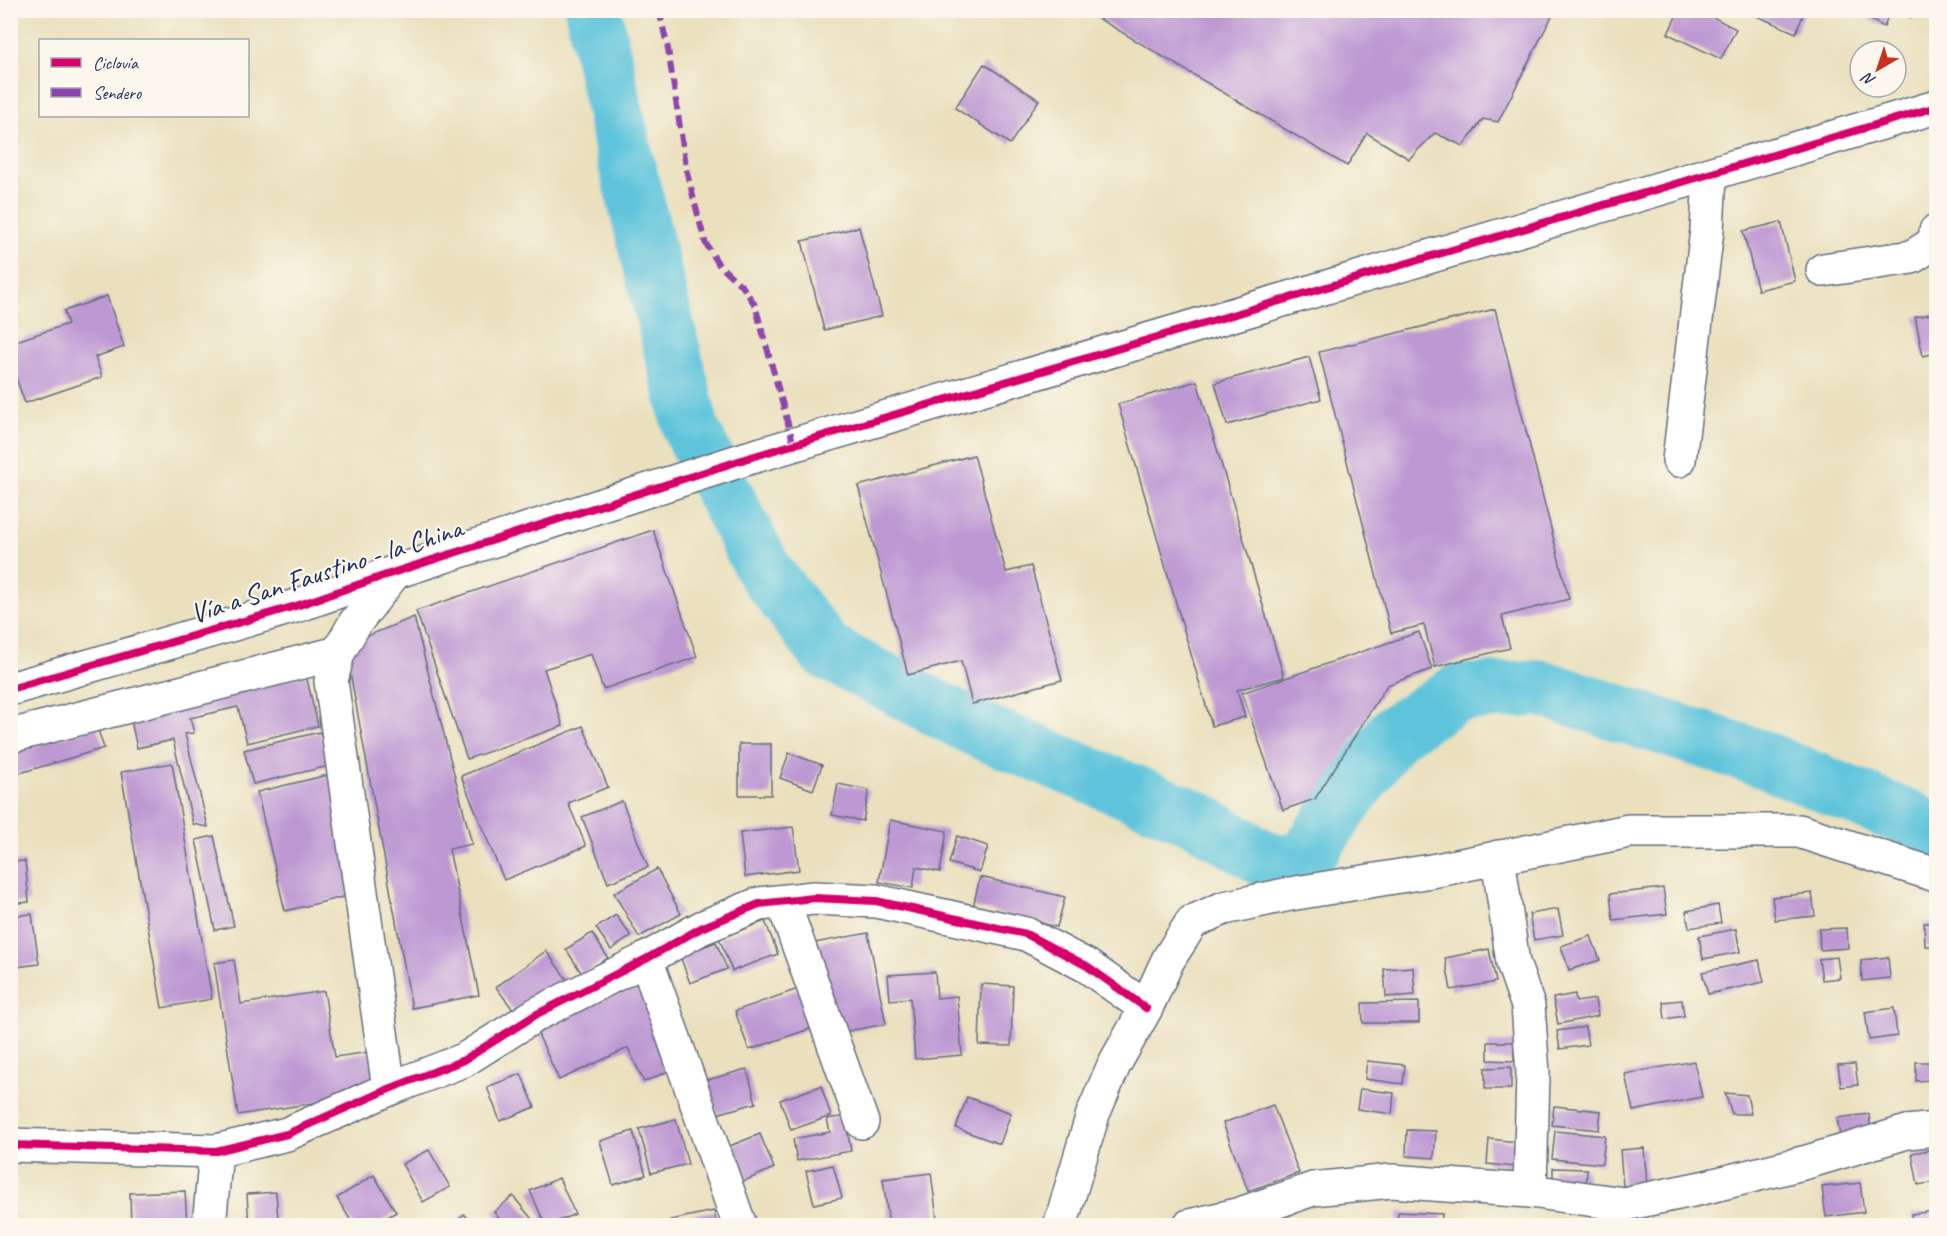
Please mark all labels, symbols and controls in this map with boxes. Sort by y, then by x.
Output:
legend [39,39,249,117]
north arrow [1848,39,1908,99]
text: Ciclovía [93,52,139,74]
text: N [1857,67,1879,91]
text: Sendero [93,82,143,104]
street label: Vía a San Faustino - la China [186,509,469,631]

